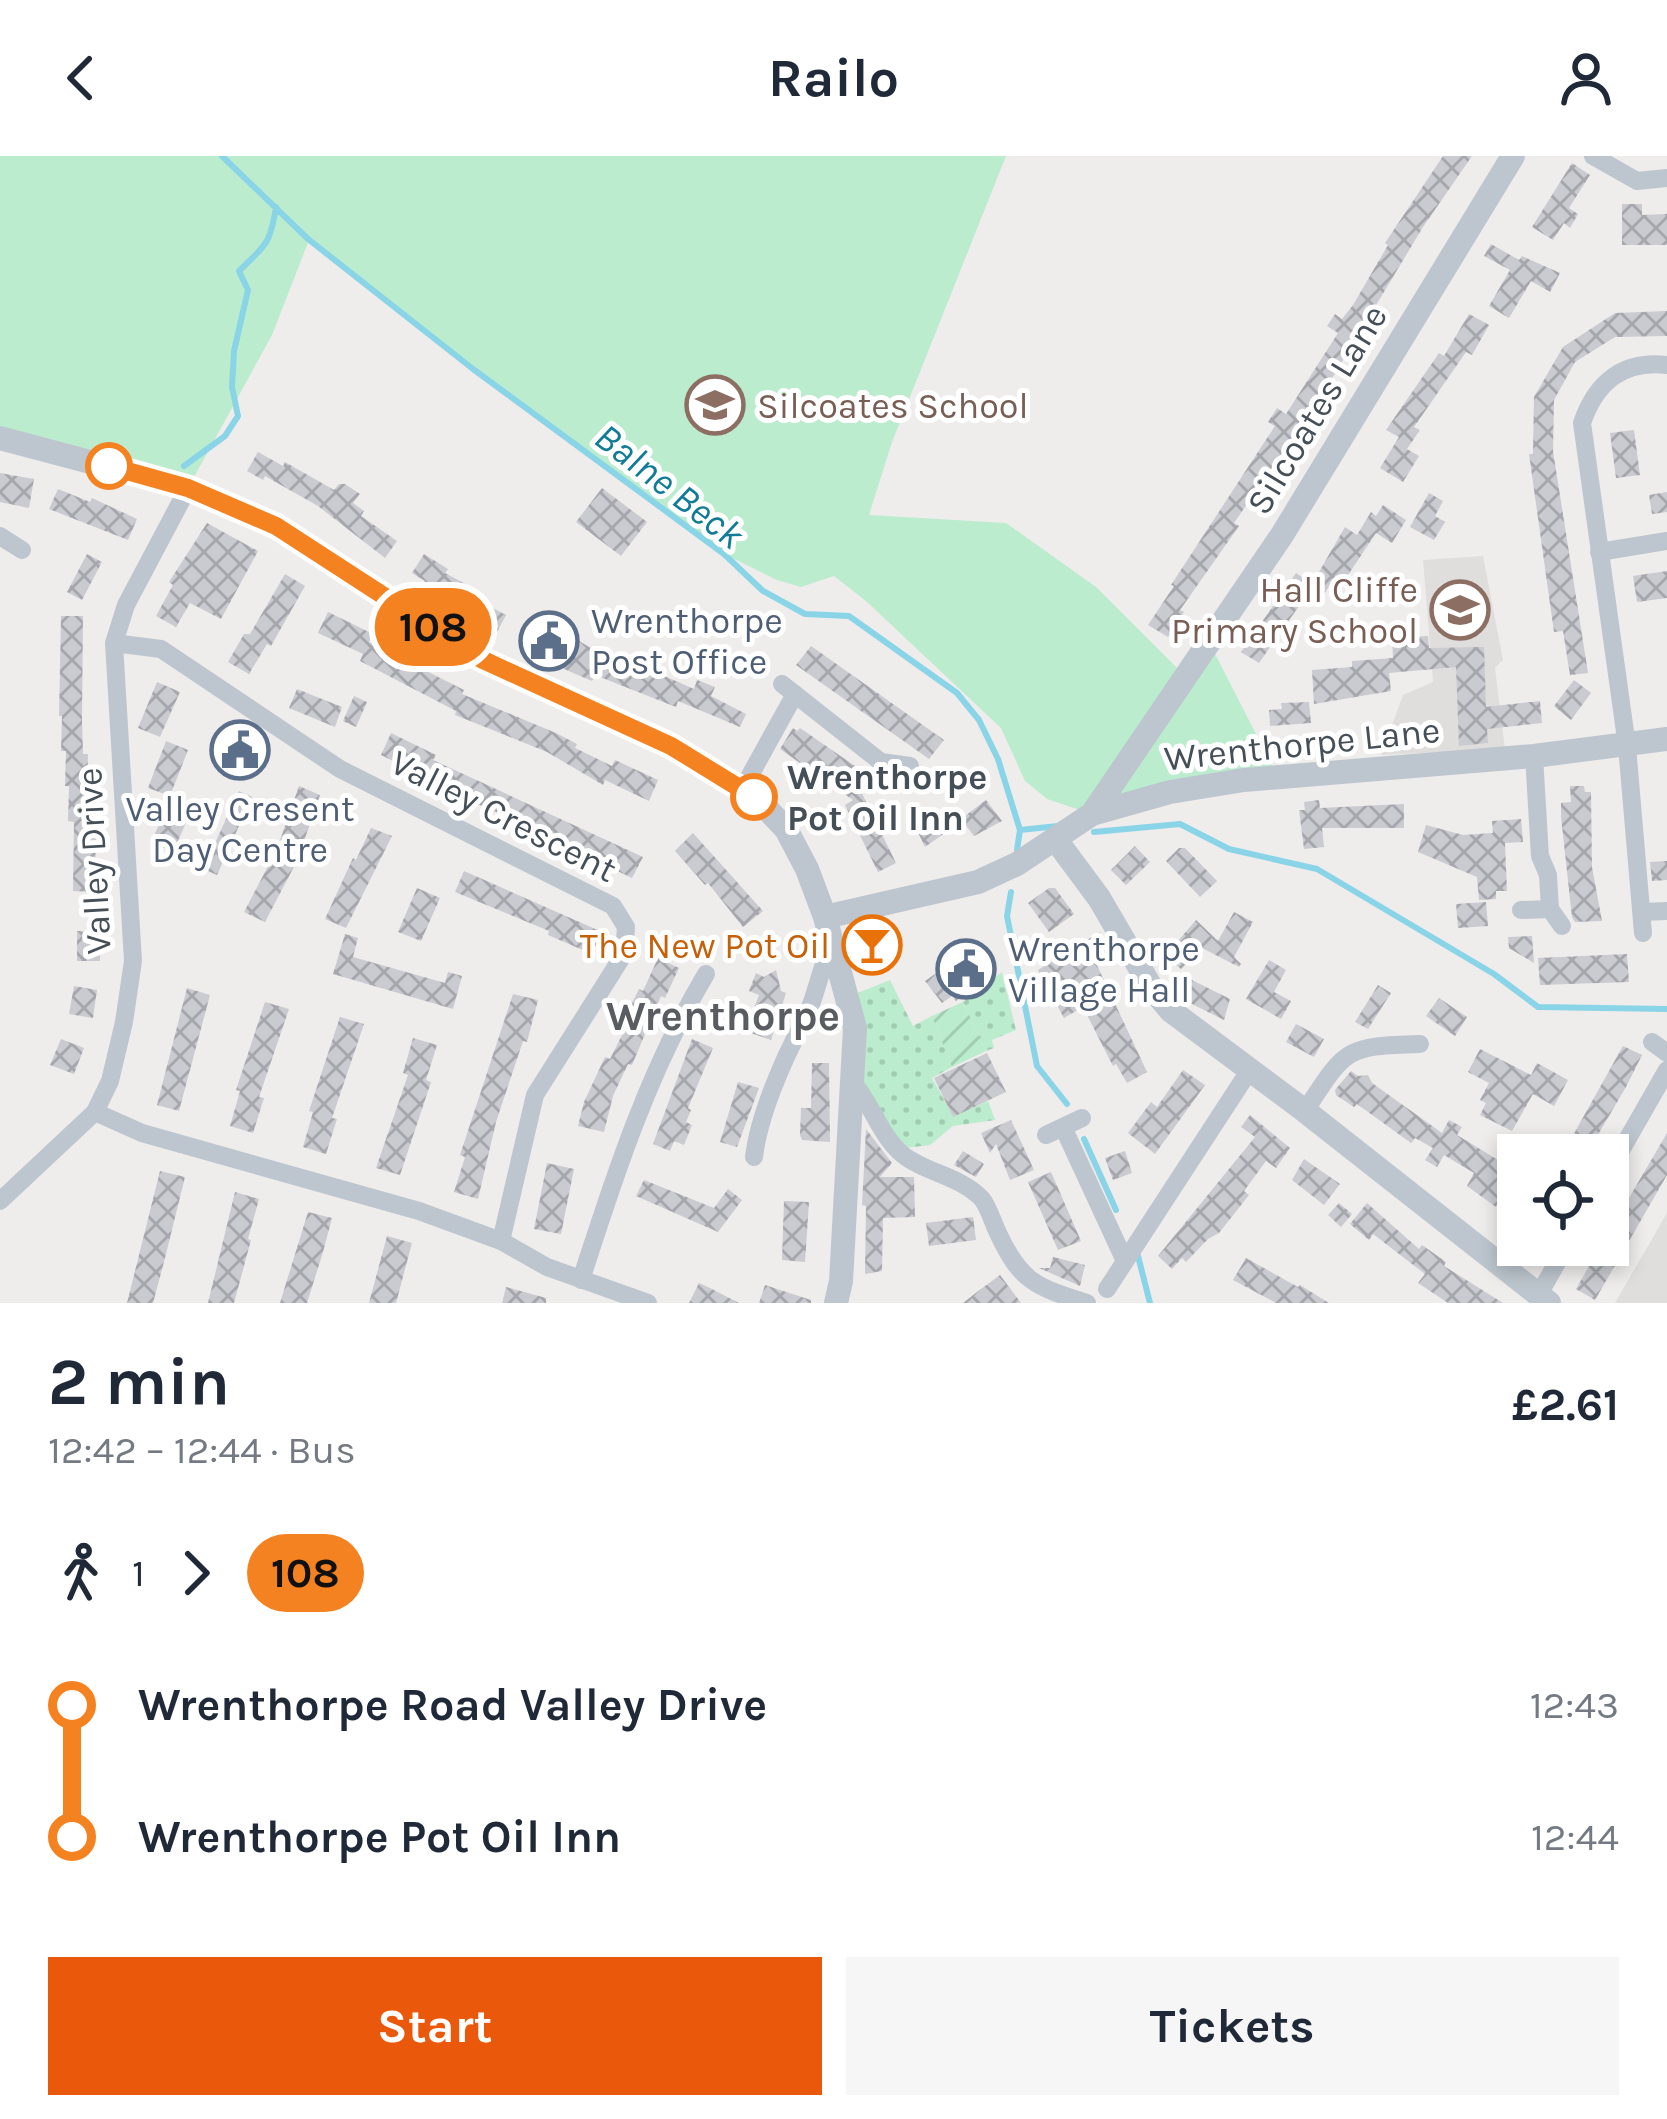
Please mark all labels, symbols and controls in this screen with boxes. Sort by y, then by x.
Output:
icon: back [48,45,114,111]
icon: person [1553,45,1619,111]
text: Railo [768,46,899,110]
street label: Silcoates Lane [1238,297,1396,522]
school or university icon: Silcoates School [684,374,746,436]
place label: Silcoates School [757,385,1029,427]
water label: Balne Beck [586,413,754,559]
unlabelled marker [87,444,131,488]
place label: Hall Cliffe Primary School [1171,569,1418,652]
school or university icon: Hall Cliffe Primary School [1429,579,1491,641]
line badge: 108 [364,588,502,666]
place label: Wrenthorpe Post Office [591,600,783,683]
text: 108 [399,602,467,652]
public building icon: Wrenthorpe Post Office [518,610,580,672]
street label: Wrenthorpe Lane [1162,709,1442,779]
public building icon: Valley Cresent Day Centre [209,719,271,781]
street label: Valley Crescent [384,741,623,891]
place label: Wrenthorpe Pot Oil Inn [787,756,987,839]
street label: Valley Drive [68,767,120,955]
marker: Wrenthorpe Pot Oil Inn [732,775,776,819]
place label: Valley Cresent Day Centre [125,788,355,871]
bar icon: The New Pot Oil [841,914,903,976]
place label: The New Pot Oil [580,925,830,967]
place label: Wrenthorpe Village Hall [1008,928,1200,1011]
public building icon: Wrenthorpe Village Hall [935,938,997,1000]
district label: Wrenthorpe [606,991,840,1041]
map controls [1497,1134,1629,1266]
button: locate [1497,1134,1629,1266]
text: 2 min [48,1343,230,1421]
text: £2.61 [1512,1379,1619,1431]
text: 12:42 – 12:44 · Bus [48,1427,356,1473]
icon: walk [48,1540,114,1606]
icon: forward [163,1540,229,1606]
text: 108 [271,1548,340,1598]
text: 1 [132,1550,145,1596]
text: Wrenthorpe Road Valley Drive [138,1679,767,1731]
text: 12:43 [1530,1682,1619,1728]
text: Wrenthorpe Pot Oil Inn [138,1811,621,1863]
text: 12:44 [1531,1814,1619,1860]
button: Start [48,1957,822,2095]
button: Tickets [846,1957,1619,2095]

